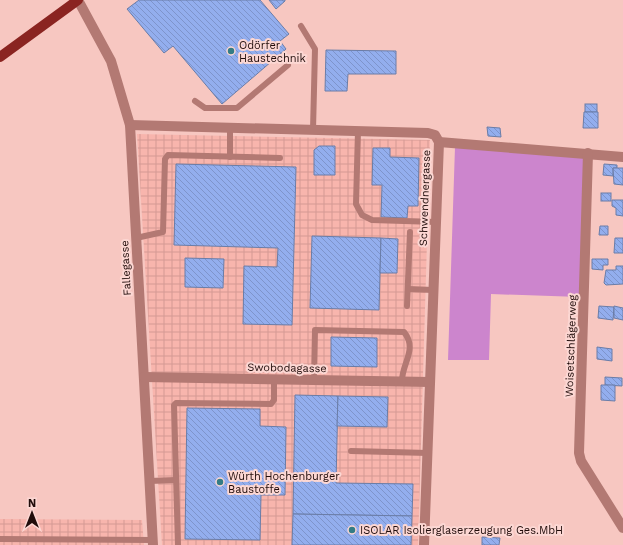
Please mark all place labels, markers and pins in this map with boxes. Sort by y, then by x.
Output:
place label: Odörfer Haustechnik [239,39,306,65]
marker: Odörfer Haustechnik [226,46,236,56]
place label: Würth Hochenburger Baustoffe [228,470,340,496]
marker: Würth Hochenburger Baustoffe [215,477,225,487]
place label: ISOLAR Isolierglaserzeugung Ges.MbH [360,524,563,537]
marker: ISOLAR Isolierglaserzeugung Ges.MbH [347,525,357,535]

